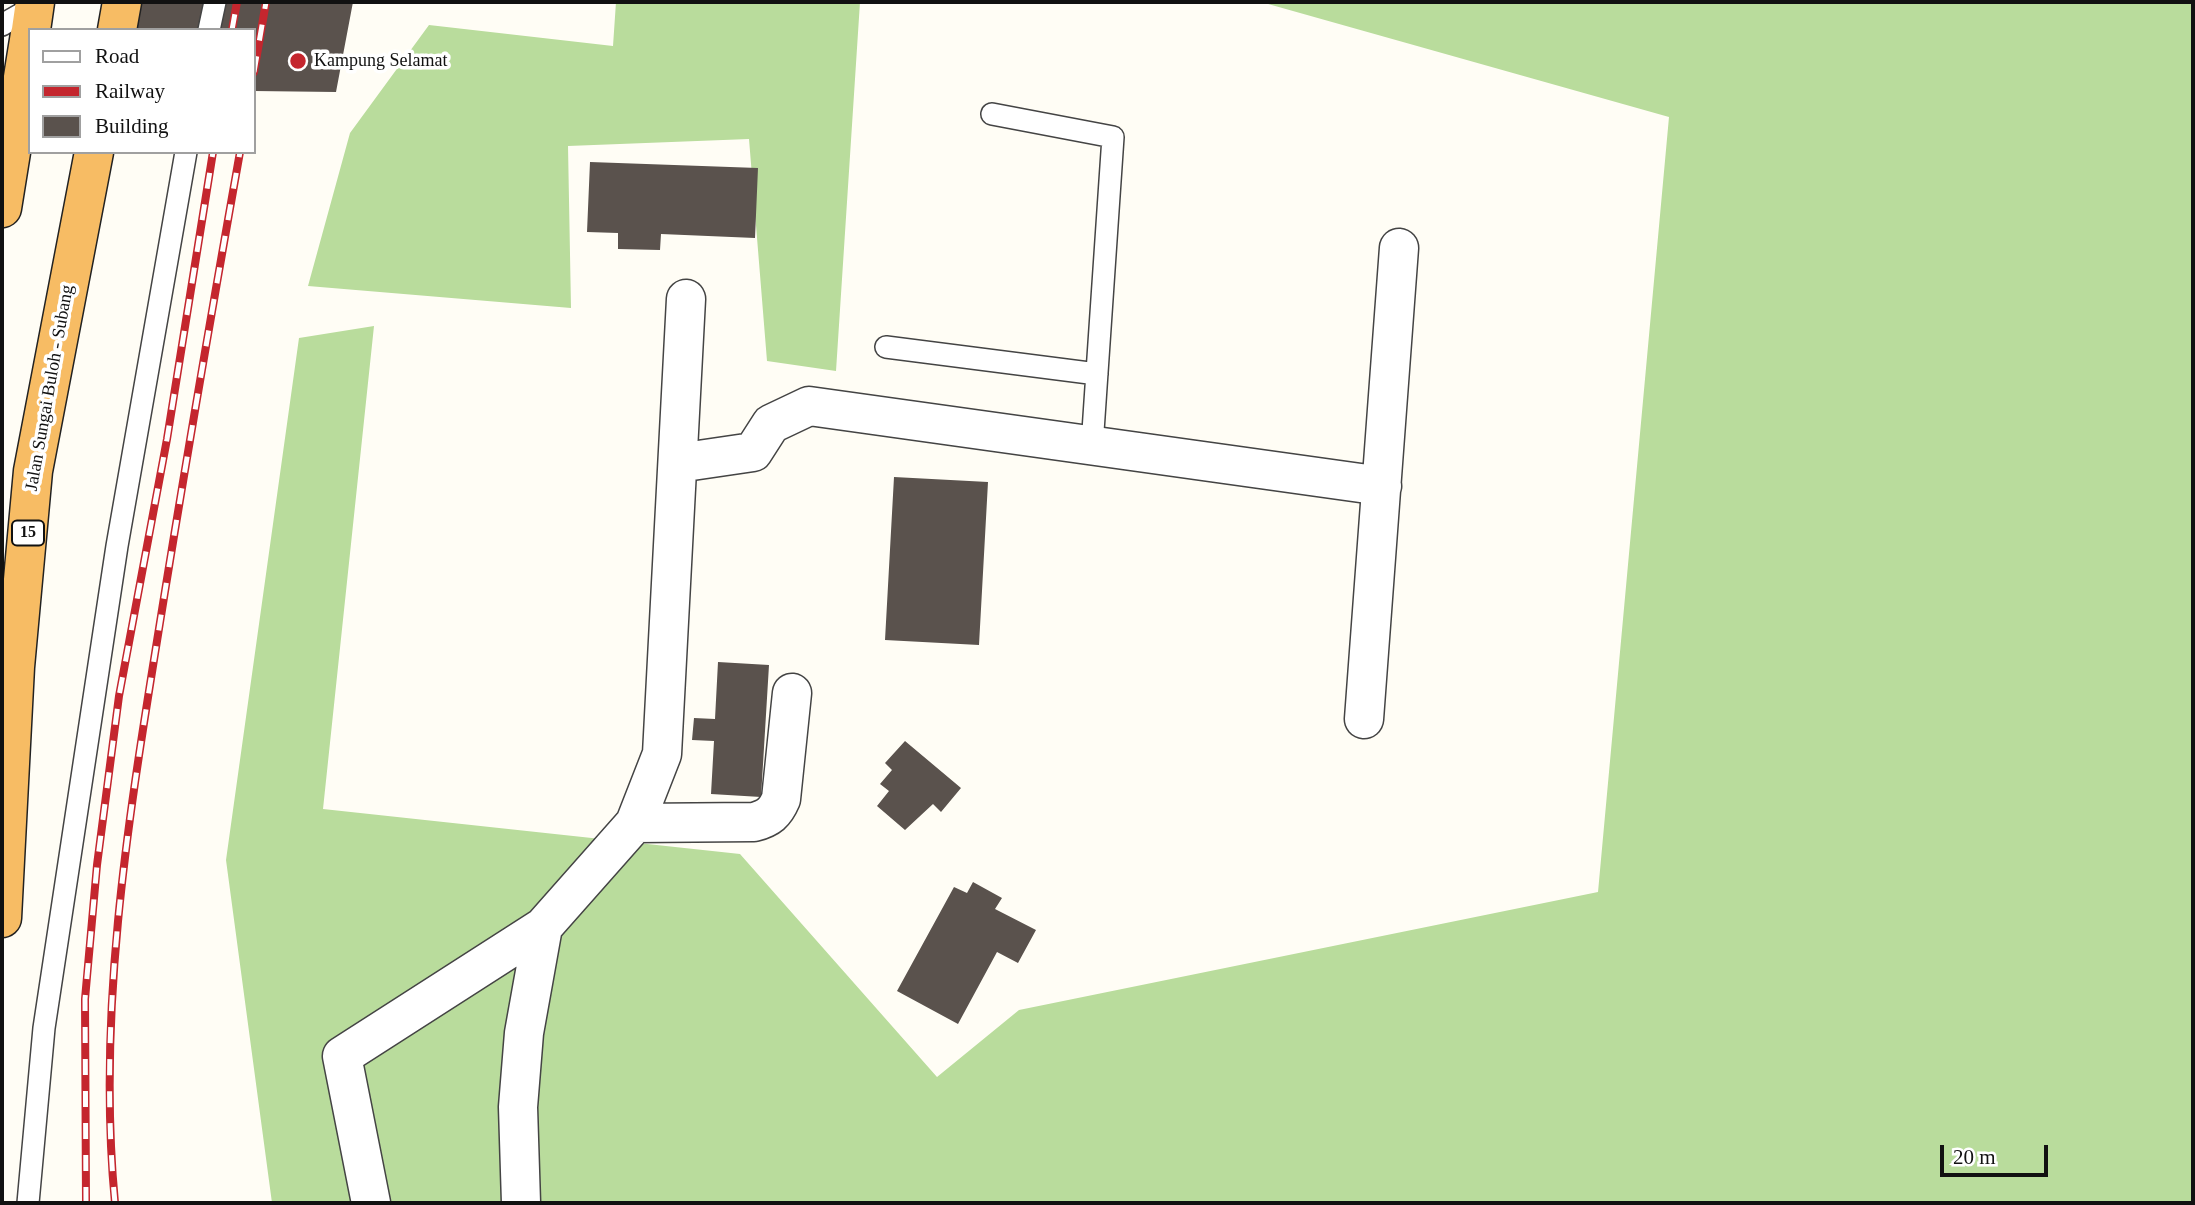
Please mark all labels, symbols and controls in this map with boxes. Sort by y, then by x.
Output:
legend [28,28,256,154]
text: Road [95,44,139,68]
place label: Kampung Selamat [314,50,447,72]
marker: Kampung Selamat [288,51,308,71]
text: Railway [95,79,165,103]
text: Building [95,114,169,138]
street label: Jalan Sungai Buloh - Subang [21,283,79,493]
road number: 15 [12,520,44,546]
scale bar [1943,1132,2052,1176]
text: 20 m [1953,1145,1996,1169]

